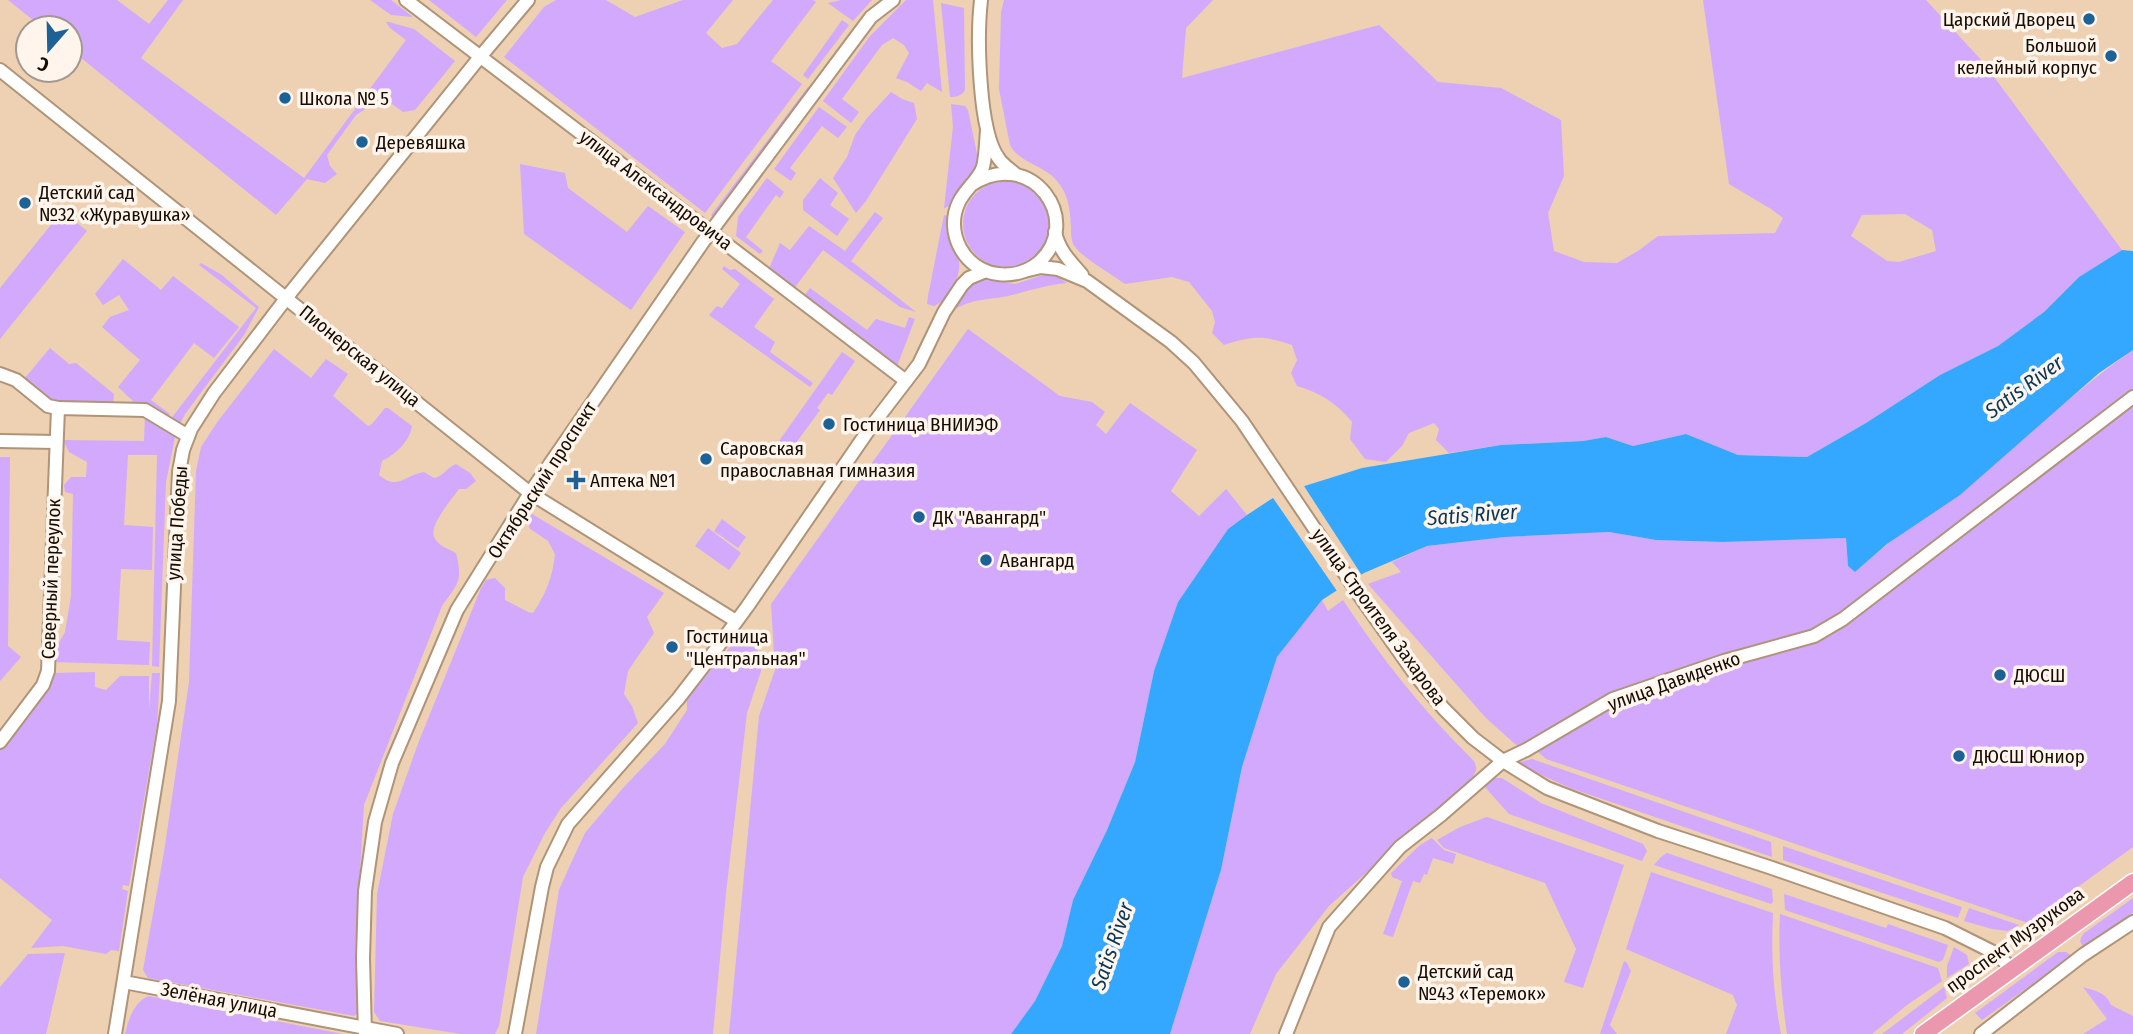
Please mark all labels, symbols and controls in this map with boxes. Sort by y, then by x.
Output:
place label: Царский Дворец [1943,8,2075,31]
marker: Царский Дворец [2081,11,2097,27]
north arrow [14,14,84,84]
place label: Большой келейный корпус [1957,34,2097,79]
marker: Большой келейный корпус [2103,48,2119,64]
text: С [35,52,52,77]
place label: Школа № 5 [299,87,389,110]
marker: Школа № 5 [277,90,293,106]
street label: улица Александровича [575,125,737,255]
place label: Деревяшка [375,131,466,154]
marker: Деревяшка [354,134,370,150]
place label: Детский сад №32 «Журавушка» [38,181,191,226]
marker: Детский сад №32 «Журавушка» [17,195,33,211]
street label: Пионерская улица [295,300,425,412]
water label: Satis River [1979,350,2069,425]
street label: Октябрьский проспект [483,397,602,563]
place label: Гостиница ВНИИЭФ [843,413,998,436]
marker: Гостиница ВНИИЭФ [821,416,837,432]
place label: Саровская православная гимназия [720,437,916,482]
marker: Саровская православная гимназия [698,451,714,467]
street label: улица Победы [162,465,192,581]
place label: Аптека №1 [590,469,676,492]
marker: Аптека №1 [568,472,584,488]
street label: Северный переулок [37,498,65,660]
water label: Satis River [1425,499,1519,531]
place label: ДК "Авангард" [932,506,1046,529]
marker: ДК "Авангард" [911,509,927,525]
street label: улица Строителя Захарова [1307,524,1451,710]
place label: Авангард [1000,549,1074,572]
marker: Авангард [978,552,994,568]
place label: Гостиница "Центральная" [686,625,806,670]
marker: Гостиница "Центральная" [664,639,680,655]
street label: улица Давиденко [1605,646,1743,716]
place label: ДЮСШ [2013,664,2065,687]
marker: ДЮСШ [1992,667,2008,683]
place label: ДЮСШ Юниор [1972,745,2085,768]
marker: ДЮСШ Юниор [1951,748,1967,764]
street label: проспект Музрукова [1941,882,2089,998]
water label: Satis River [1085,898,1139,994]
place label: Детский сад №43 «Теремок» [1417,960,1546,1005]
marker: Детский сад №43 «Теремок» [1396,974,1412,990]
street label: Зелёная улица [159,977,279,1023]

